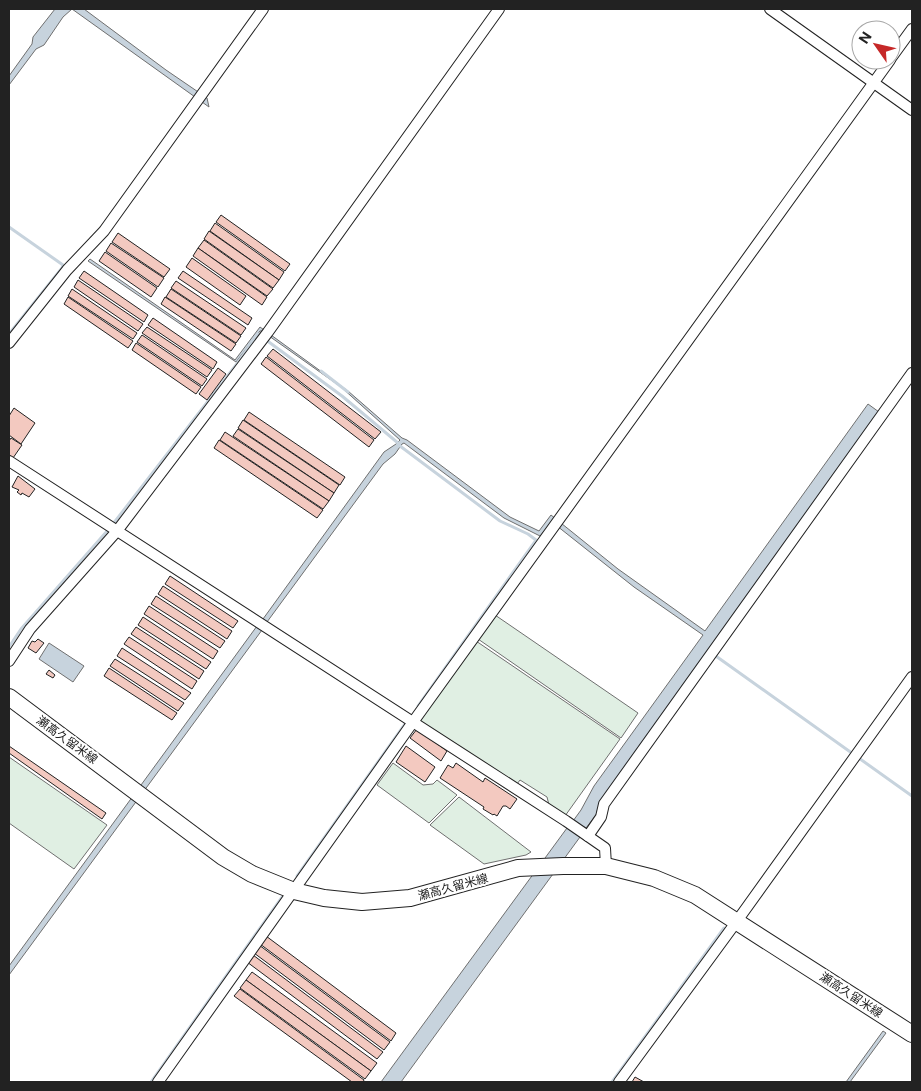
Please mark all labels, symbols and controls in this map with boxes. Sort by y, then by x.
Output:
north arrow [851,20,901,70]
text: N [856,29,875,47]
street label: 瀬高久留米線 [34,713,100,767]
street label: 瀬高久留米線 [416,871,490,903]
street label: 瀬高久留米線 [817,970,885,1020]

